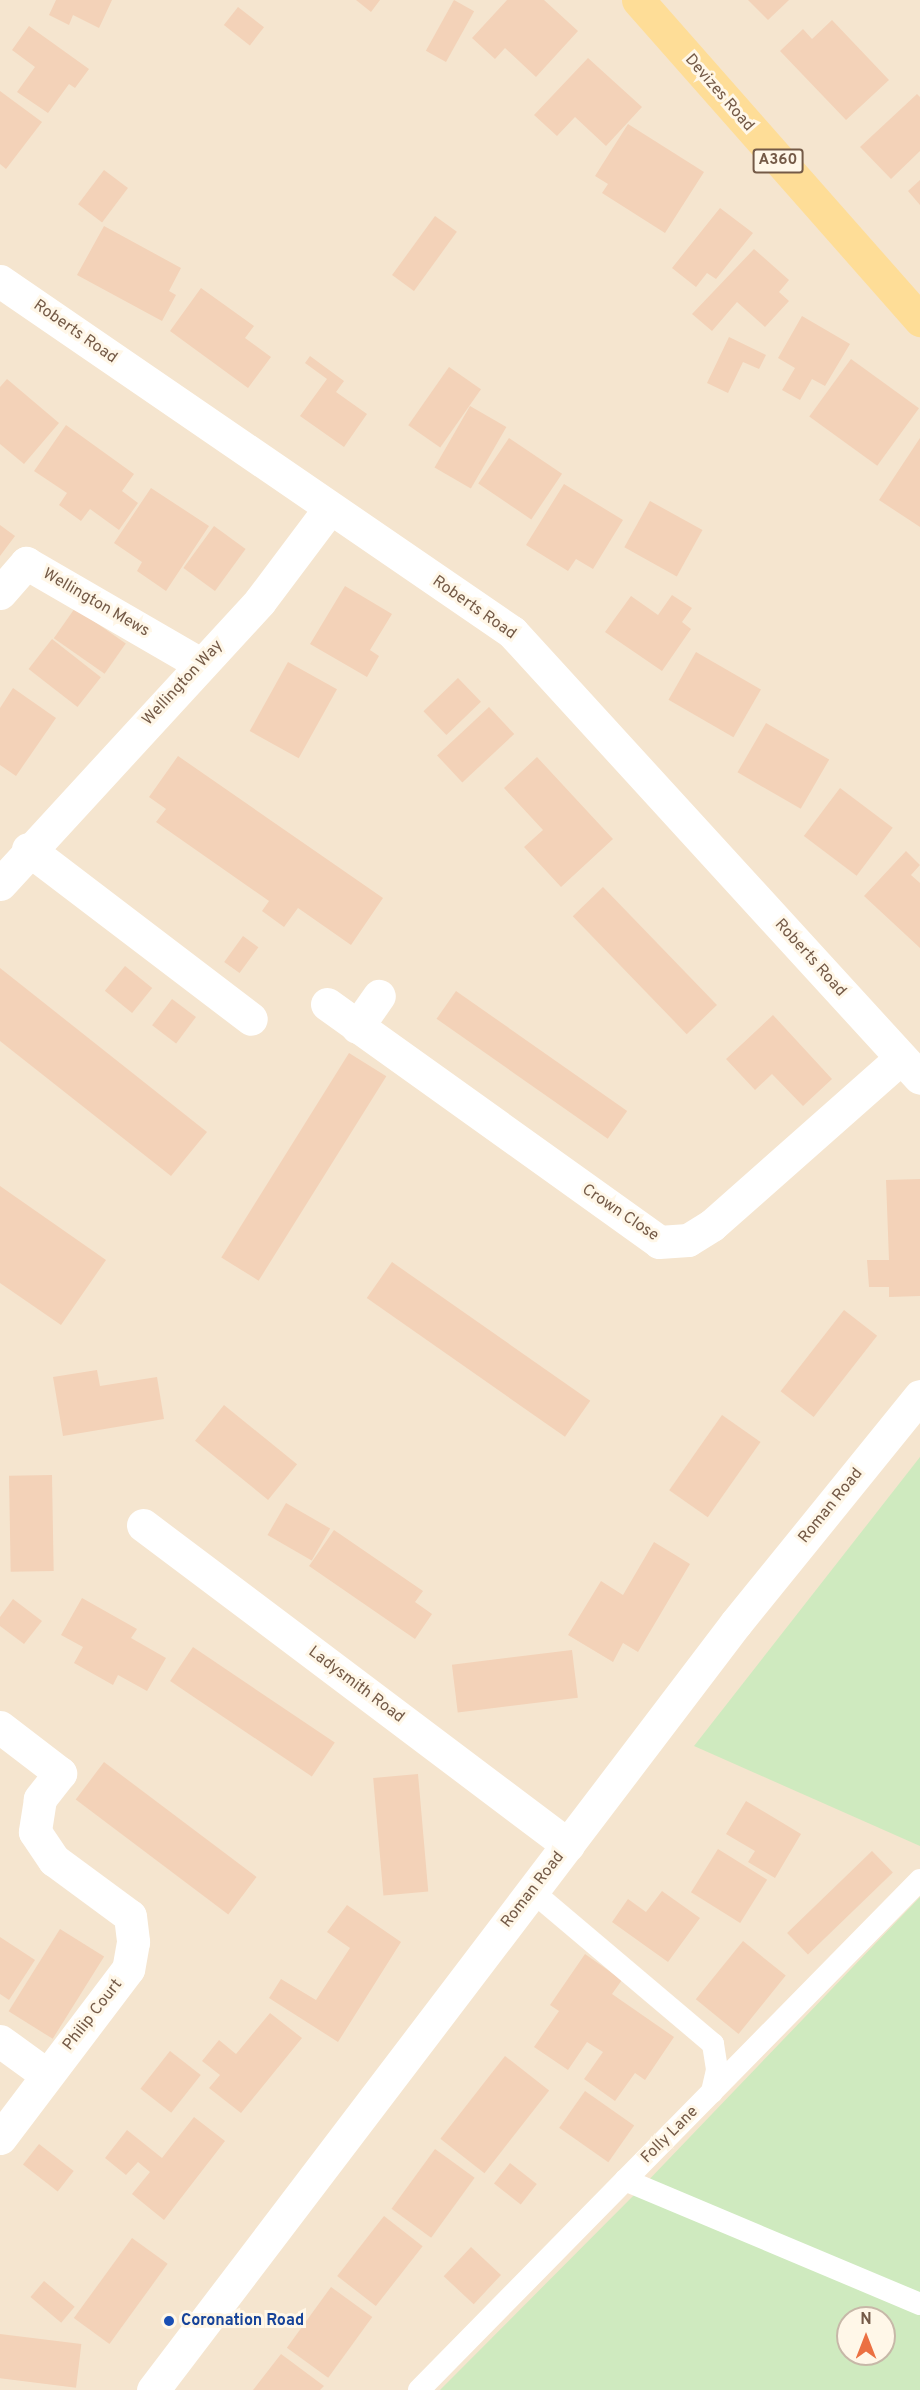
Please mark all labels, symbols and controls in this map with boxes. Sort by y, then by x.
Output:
street label: Devizes Road [680,50,758,136]
road number: A360 [752,149,804,173]
street label: Roberts Road [29,296,121,368]
street label: Wellington Mews [39,565,153,641]
street label: Roberts Road [428,572,520,644]
street label: Wellington Way [139,636,227,730]
street label: Roberts Road [770,915,850,1001]
street label: Crown Close [578,1180,662,1246]
street label: Roman Road [795,1465,867,1547]
street label: Ladysmith Road [304,1643,408,1727]
street label: Roman Road [497,1848,569,1932]
street label: Philip Court [59,1976,127,2054]
street label: Folly Lane [638,2103,702,2167]
north arrow [836,2306,896,2366]
text: N [860,2310,872,2330]
place label: Coronation Road [181,2311,304,2331]
marker: Coronation Road [162,2314,176,2328]

